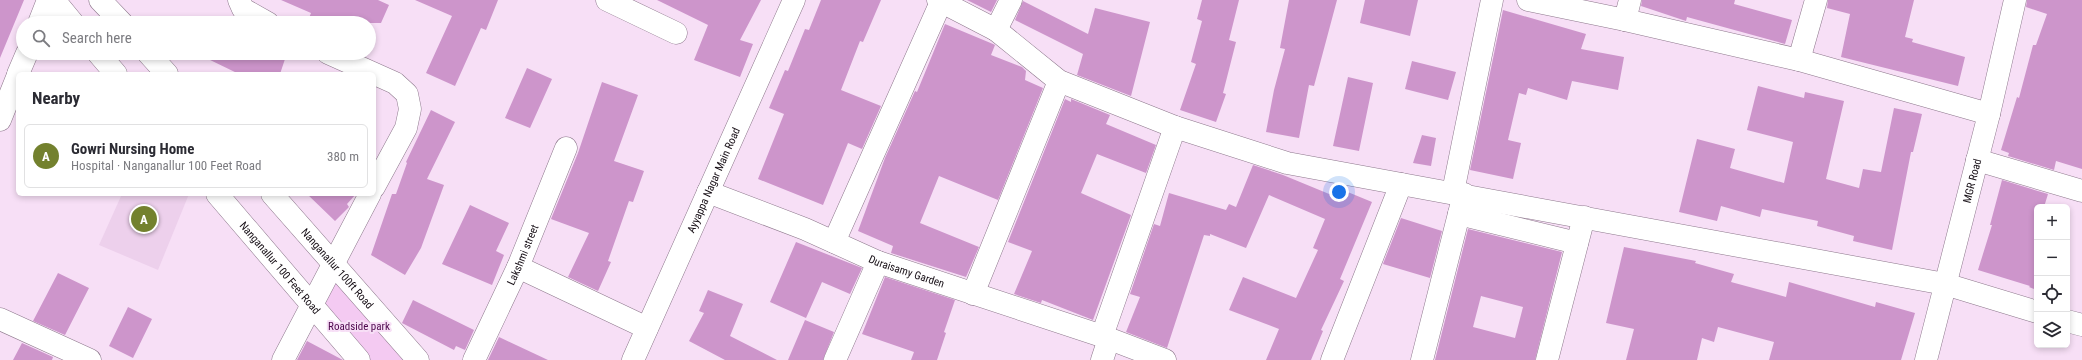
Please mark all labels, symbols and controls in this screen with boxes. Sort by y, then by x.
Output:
search box [16,16,376,60]
icon: search [30,27,52,49]
text: Search here [62,29,132,47]
text: Nearby [32,88,80,108]
street label: Ayyappa Nagar Main Road [684,125,743,235]
text: Gowri Nursing Home [71,140,194,158]
text: A [42,149,50,164]
text: 380 m [327,149,359,164]
street label: MGR Road [1960,157,1984,204]
text: Hospital · Nanganallur 100 Feet Road [71,158,262,173]
your location [1329,182,1349,202]
pin: A [131,204,157,234]
map controls [2034,204,2070,348]
button: + [2034,204,2070,240]
street label: Nanganallur 100 Feet Road [237,219,323,317]
street label: Lakshmi street [504,223,541,287]
street label: Nanganallur 100ft Road [299,225,376,311]
button: − [2034,240,2070,276]
street label: Duraisamy Garden [867,252,946,290]
button: locate [2034,276,2070,312]
button: layers [2034,312,2070,348]
park label: Roadside park [328,320,390,333]

